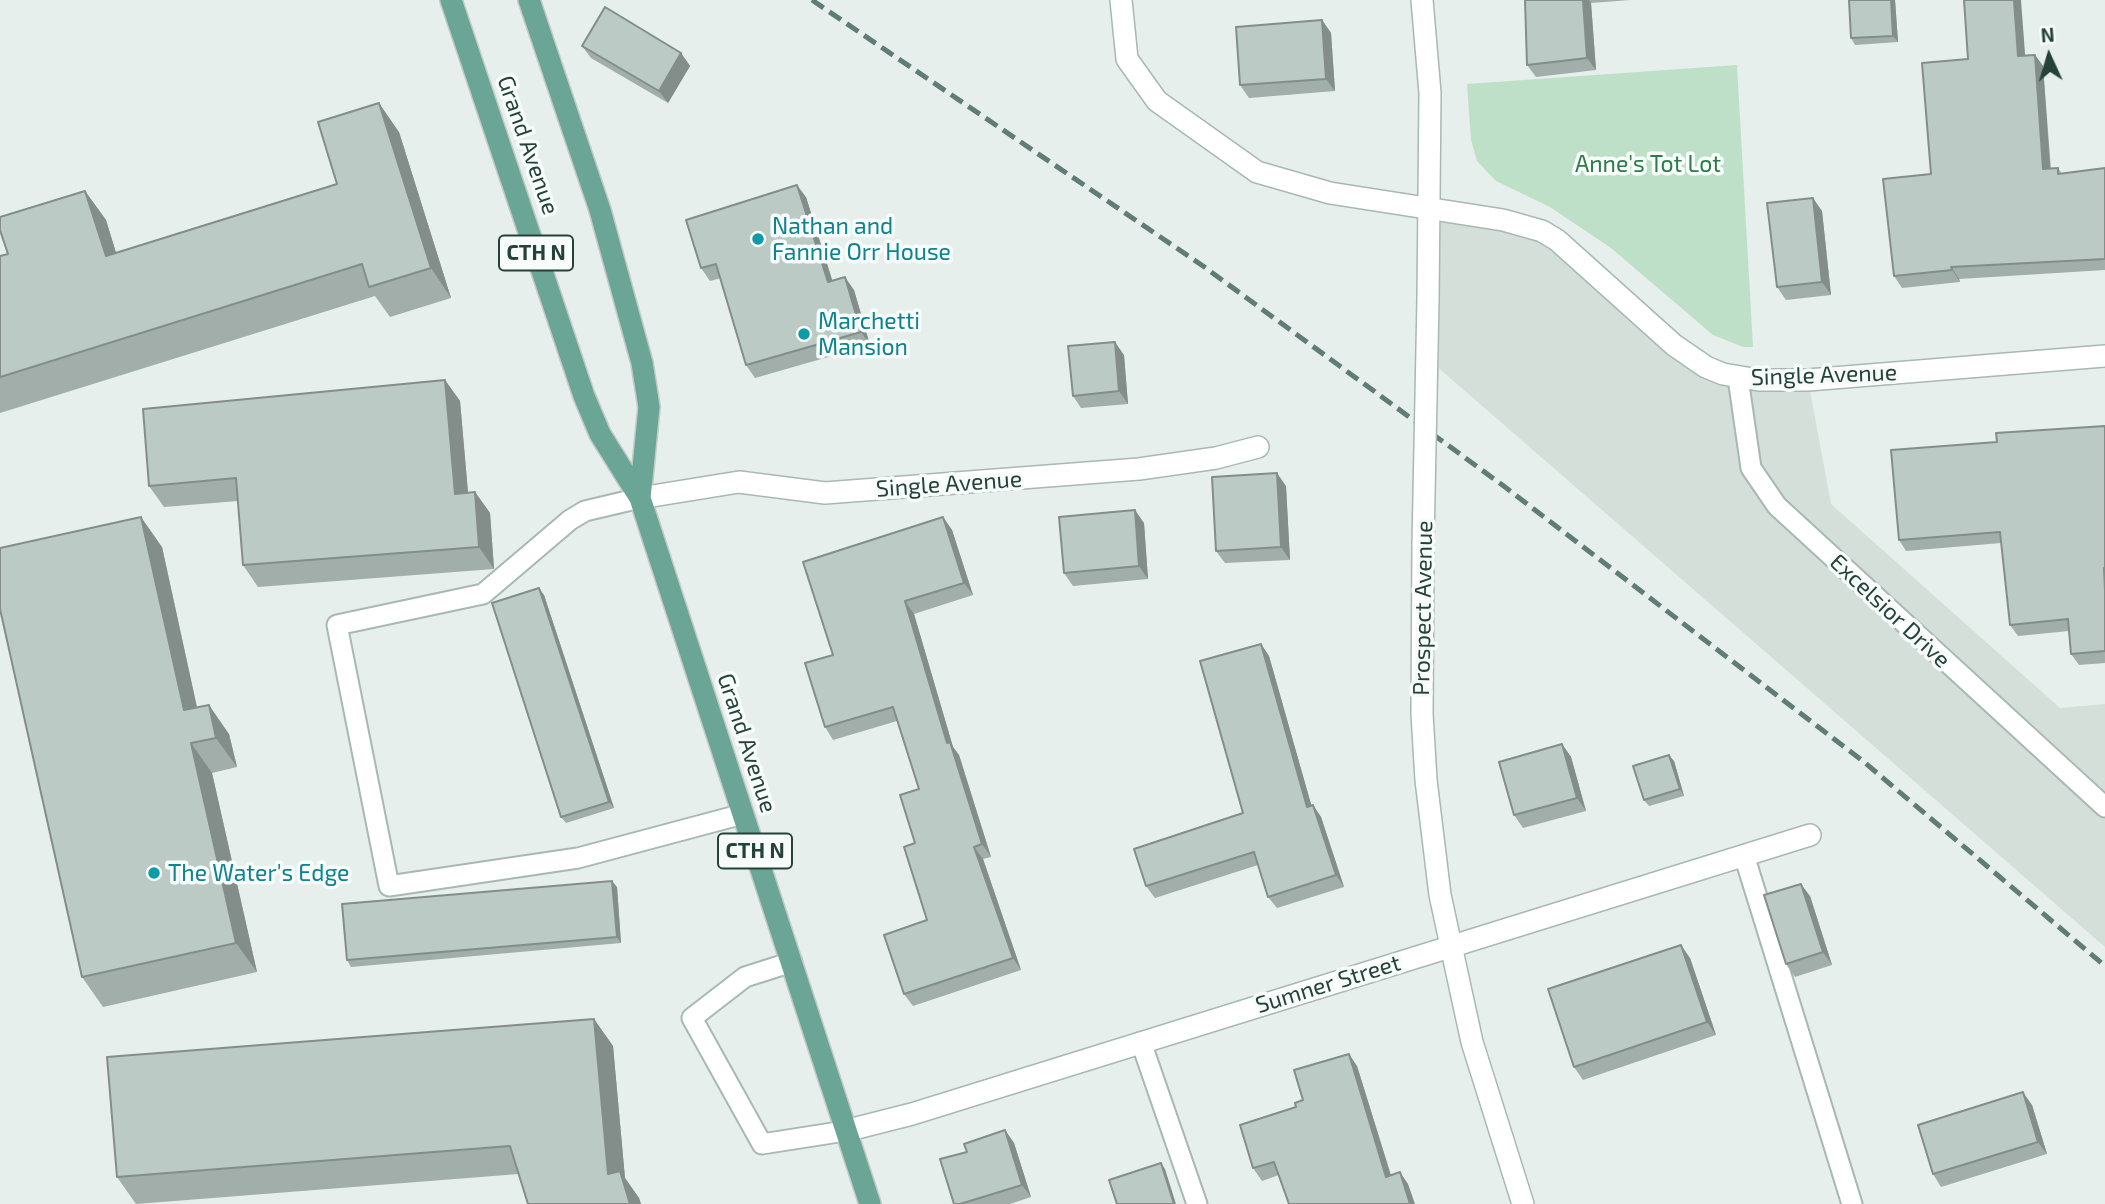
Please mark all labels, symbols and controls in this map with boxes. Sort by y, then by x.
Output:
north arrow [2014,21,2084,91]
text: N [2040,23,2055,47]
street label: Grand Avenue [491,72,565,218]
park label: Anne's Tot Lot [1575,150,1721,178]
place label: Nathan and Fannie Orr House [772,212,951,266]
marker: Nathan and Fannie Orr House [750,231,766,247]
road number: CTH N [499,236,573,270]
place label: Marchetti Mansion [818,307,920,361]
marker: Marchetti Mansion [796,326,812,342]
street label: Single Avenue [1750,359,1898,391]
street label: Single Avenue [875,465,1023,503]
street label: Prospect Avenue [1408,520,1438,696]
street label: Excelsior Drive [1824,548,1956,674]
street label: Grand Avenue [711,670,783,816]
road number: CTH N [718,834,792,868]
place label: The Water's Edge [168,859,349,887]
marker: The Water's Edge [146,865,162,881]
street label: Sumner Street [1252,949,1404,1019]

